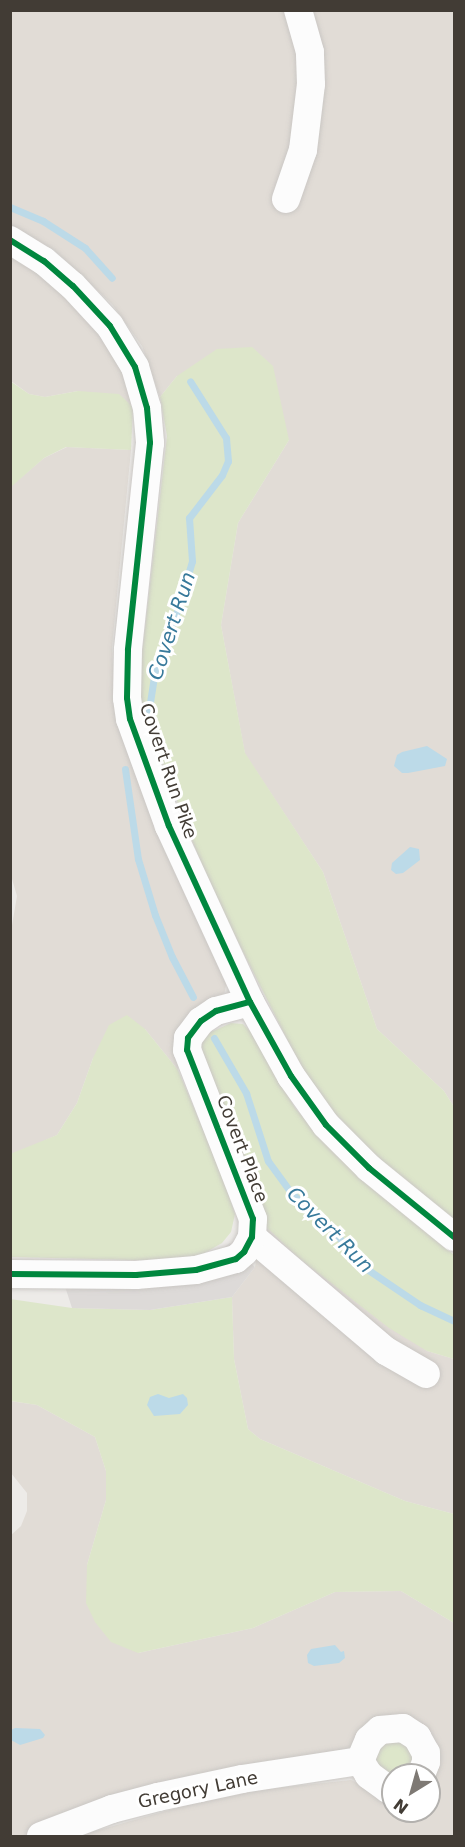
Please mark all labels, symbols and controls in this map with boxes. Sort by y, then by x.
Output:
water label: Covert Run [143,569,201,683]
street label: Covert Run Pike [135,700,201,842]
street label: Covert Place [212,1092,272,1206]
water label: Covert Run [282,1182,378,1278]
north arrow [381,1763,441,1823]
street label: Gregory Lane [136,1767,260,1813]
text: N [390,1795,412,1818]

